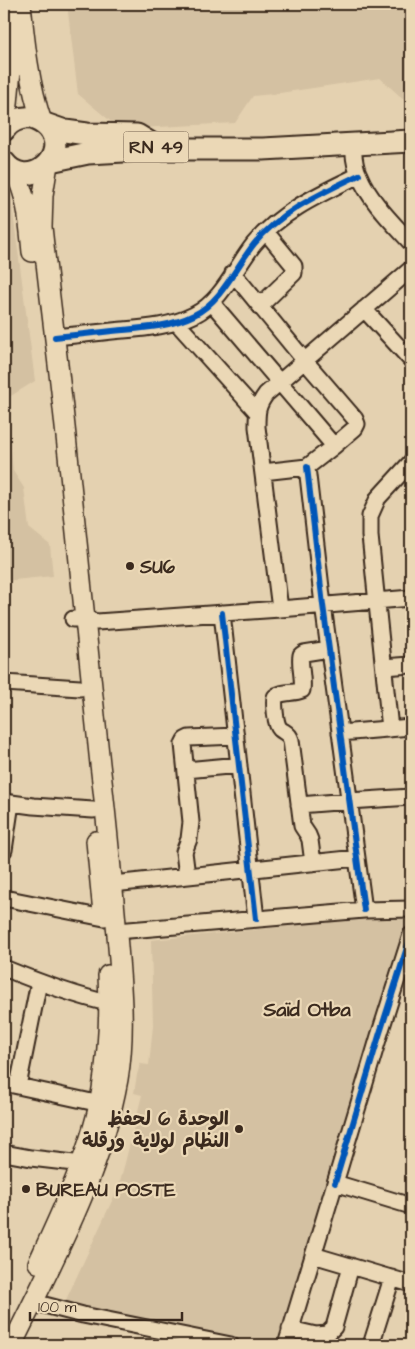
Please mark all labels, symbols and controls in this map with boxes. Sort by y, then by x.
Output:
road number: RN 49 [124,132,188,162]
place label: SU6 [139,554,175,581]
marker: SU6 [124,560,136,572]
district label: Saïd Otba [262,996,351,1024]
place label: الوحدة 6 لحفظ النظام لولاية ورقلة [82,1106,229,1155]
marker: الوحدة 6 لحفظ النظام لولاية ورقلة [233,1123,245,1135]
place label: BUREAU POSTE [36,1177,176,1204]
marker: BUREAU POSTE [20,1183,32,1195]
scale bar [30,1289,182,1321]
text: 100 m [38,1297,77,1318]

